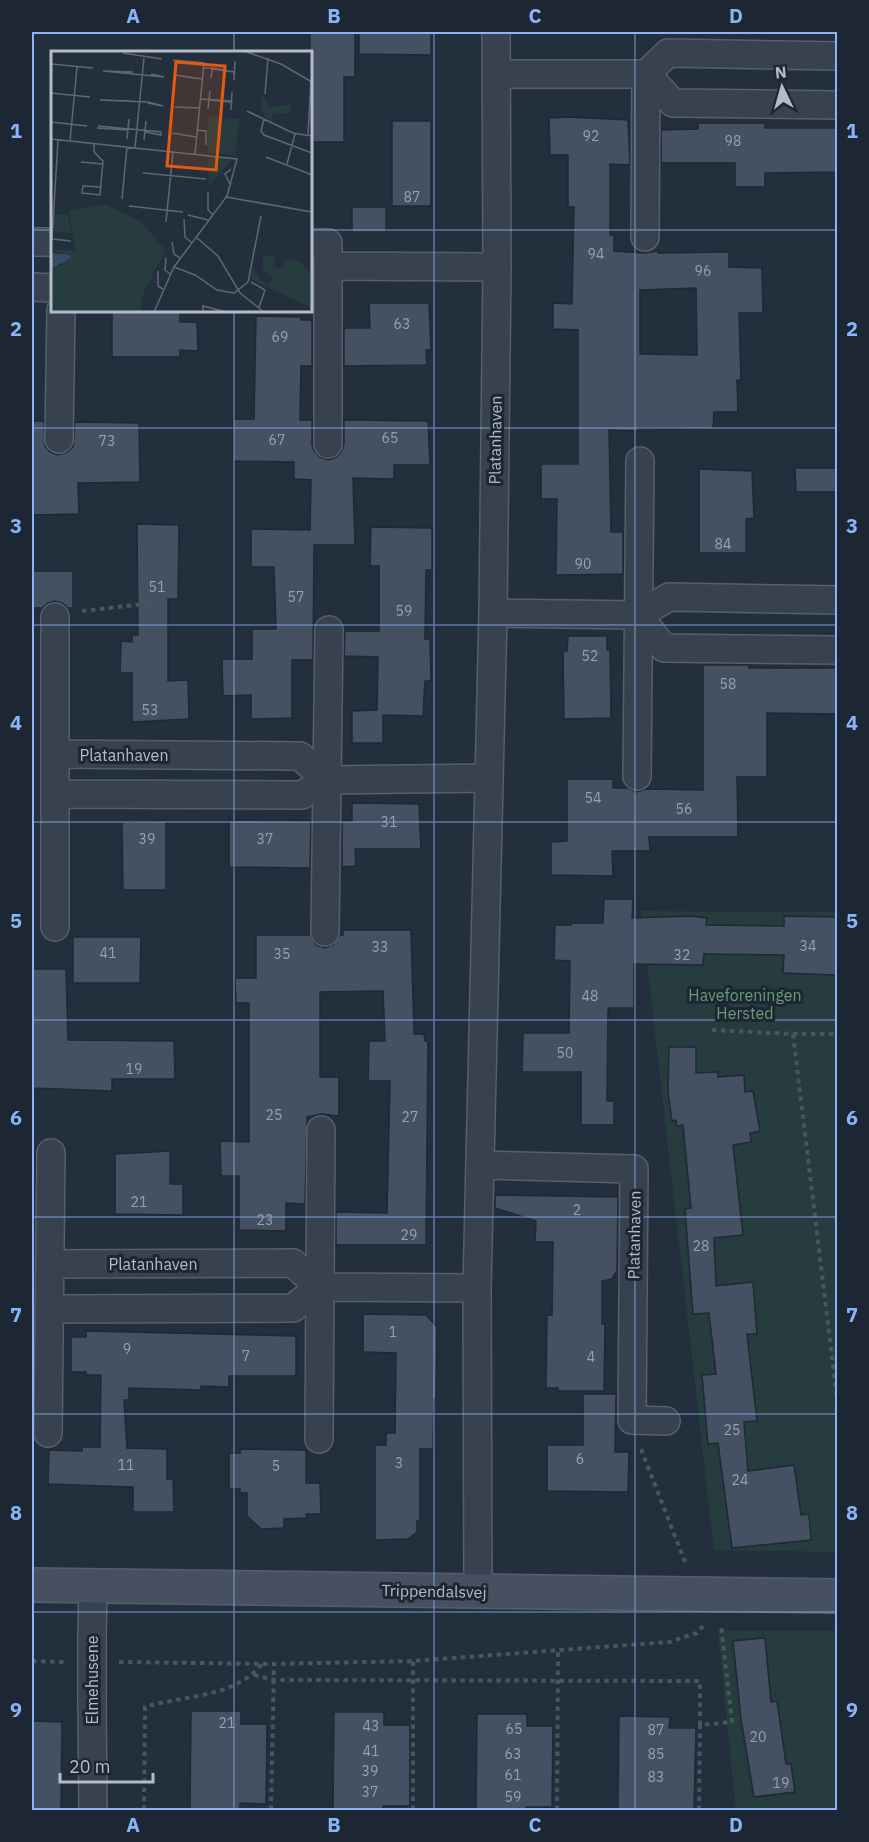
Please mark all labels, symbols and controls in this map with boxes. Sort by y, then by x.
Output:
text: A [126,2,140,29]
text: B [327,2,341,29]
text: C [528,2,542,29]
text: D [729,2,743,29]
inset map [51,51,312,312]
north arrow [752,57,812,117]
text: N [774,62,787,83]
text: 1 [10,117,22,144]
text: 1 [846,117,858,144]
house number: 92 [583,127,599,145]
house number: 98 [725,132,741,150]
house number: 87 [404,188,420,206]
house number: 94 [588,245,604,263]
house number: 96 [695,262,711,280]
text: 2 [10,315,22,342]
house number: 63 [394,315,410,333]
text: 2 [846,315,858,342]
house number: 69 [272,328,288,346]
street label: Platanhaven [484,395,506,485]
house number: 65 [382,429,398,447]
house number: 67 [269,431,285,449]
house number: 73 [99,432,115,450]
text: 3 [10,512,22,539]
text: 3 [846,512,858,539]
house number: 84 [715,535,731,553]
house number: 90 [575,555,591,573]
house number: 51 [149,578,165,596]
house number: 57 [288,588,304,606]
house number: 59 [396,602,412,620]
house number: 52 [582,647,598,665]
house number: 58 [720,675,736,693]
house number: 53 [142,701,158,719]
text: 4 [10,709,22,736]
text: 4 [846,709,858,736]
street label: Platanhaven [80,745,168,765]
house number: 54 [585,789,601,807]
house number: 56 [676,800,692,818]
house number: 31 [381,813,397,831]
house number: 39 [139,830,155,848]
house number: 37 [257,830,273,848]
text: 5 [10,907,22,934]
text: 5 [846,907,858,934]
house number: 34 [800,937,816,955]
house number: 33 [372,938,388,956]
house number: 41 [100,944,116,962]
house number: 35 [274,945,290,963]
house number: 32 [674,946,690,964]
park label: Haveforeningen Hersted [688,985,802,1023]
house number: 48 [582,987,598,1005]
house number: 50 [557,1044,573,1062]
house number: 19 [126,1060,142,1078]
text: 6 [10,1104,22,1131]
text: 6 [846,1104,858,1131]
house number: 25 [266,1106,282,1124]
house number: 27 [402,1108,418,1126]
street label: Platanhaven [623,1190,645,1280]
house number: 21 [131,1193,147,1211]
house number: 2 [573,1201,581,1219]
house number: 23 [257,1211,273,1229]
house number: 29 [401,1226,417,1244]
house number: 28 [693,1237,709,1255]
street label: Platanhaven [109,1254,197,1274]
text: 7 [10,1301,22,1328]
text: 7 [846,1301,858,1328]
house number: 1 [389,1323,397,1341]
house number: 9 [123,1340,131,1358]
house number: 7 [242,1347,250,1365]
house number: 4 [587,1348,595,1366]
house number: 25 [724,1421,740,1439]
house number: 6 [576,1450,584,1468]
house number: 3 [395,1454,403,1472]
house number: 11 [118,1456,134,1474]
house number: 5 [272,1457,280,1475]
house number: 24 [732,1471,748,1489]
text: 8 [10,1499,22,1526]
text: 8 [846,1499,858,1526]
street label: Trippendalsvej [381,1580,487,1602]
street label: Elmehusene [82,1635,102,1725]
text: 9 [10,1696,22,1723]
text: 9 [846,1696,858,1723]
house number: 21 [219,1714,235,1732]
house number: 43 [363,1717,379,1735]
house number: 65 [506,1720,522,1738]
house number: 87 [648,1721,664,1739]
house number: 20 [750,1728,766,1746]
house number: 41 [363,1742,379,1760]
house number: 63 [505,1745,521,1763]
house number: 85 [648,1745,664,1763]
scale bar [60,1746,153,1784]
text: 20 m [69,1755,111,1778]
house number: 39 [362,1762,378,1780]
house number: 61 [505,1766,521,1784]
house number: 83 [648,1768,664,1786]
house number: 19 [773,1774,789,1792]
house number: 37 [362,1783,378,1801]
house number: 59 [505,1788,521,1806]
text: A [126,1811,140,1838]
text: B [327,1811,341,1838]
text: C [528,1811,542,1838]
text: D [729,1811,743,1838]

